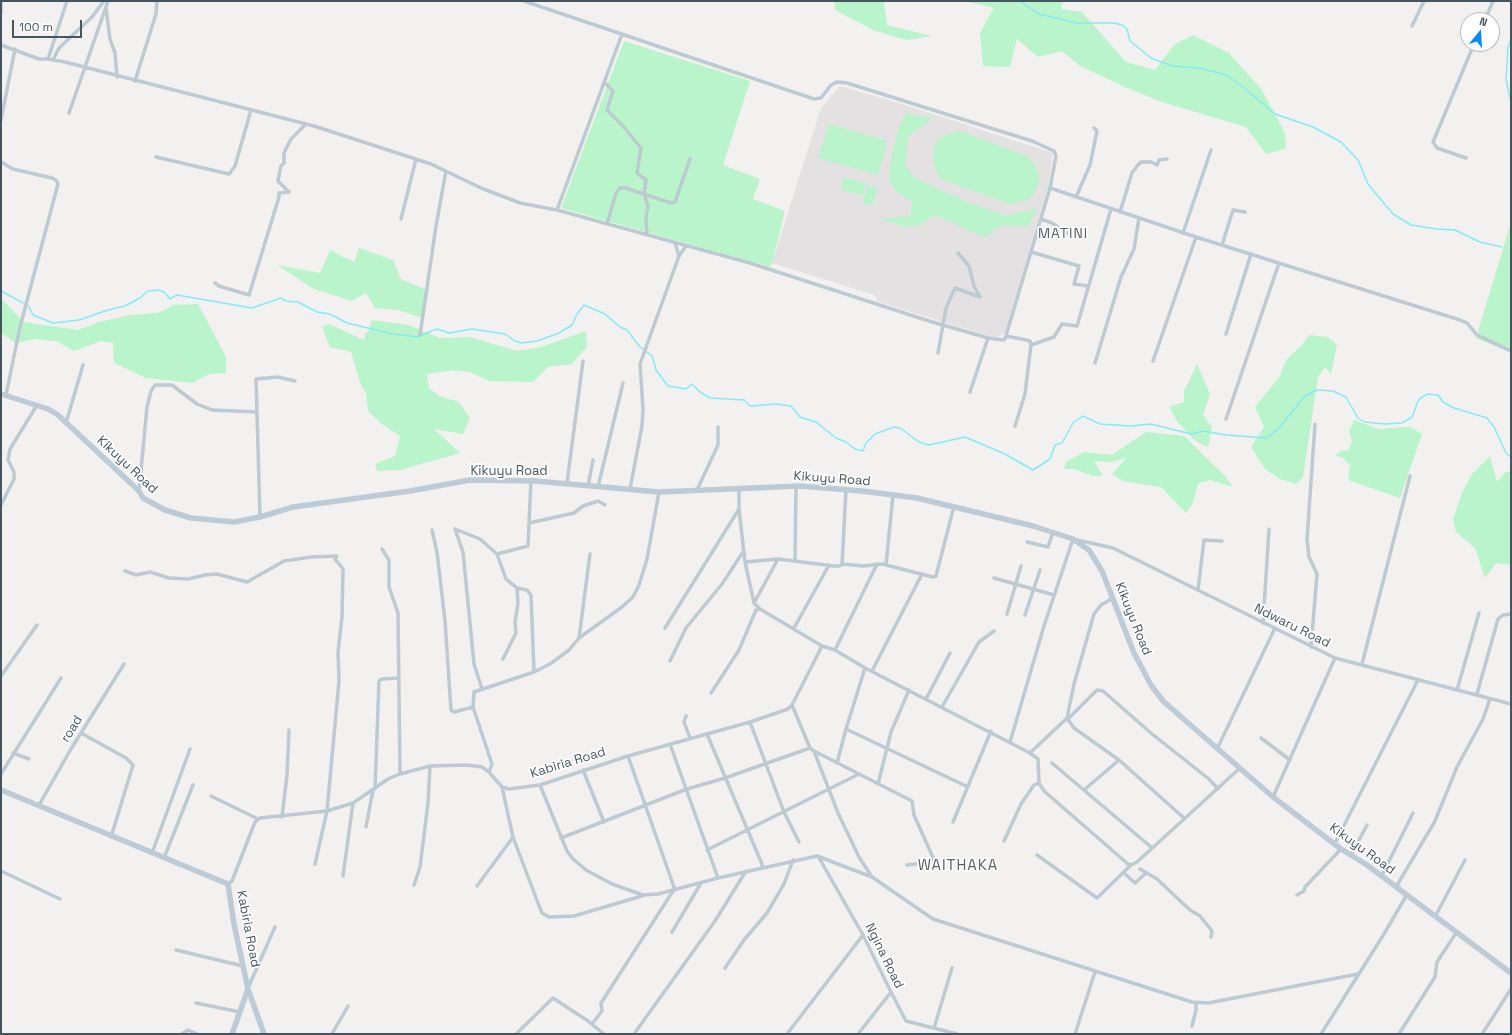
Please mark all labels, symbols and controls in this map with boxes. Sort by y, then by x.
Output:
scale bar [14,12,84,38]
north arrow [1460,12,1500,52]
text: N [1478,14,1489,29]
text: 100 m [19,19,53,35]
district label: MATINI [1038,226,1088,242]
street label: Kikuyu Road [93,433,161,497]
street label: Kikuyu Road [470,463,548,479]
street label: Kikuyu Road [793,469,871,489]
street label: Kikuyu Road [1111,580,1155,658]
street label: Ndwaru Road [1251,601,1333,651]
street label: road [58,713,86,745]
street label: Kabiria Road [529,744,607,782]
street label: Kikuyu Road [1326,820,1398,878]
district label: WAITHAKA [918,857,998,875]
street label: Kabiria Road [233,889,263,969]
street label: Ngina Road [861,921,907,991]

